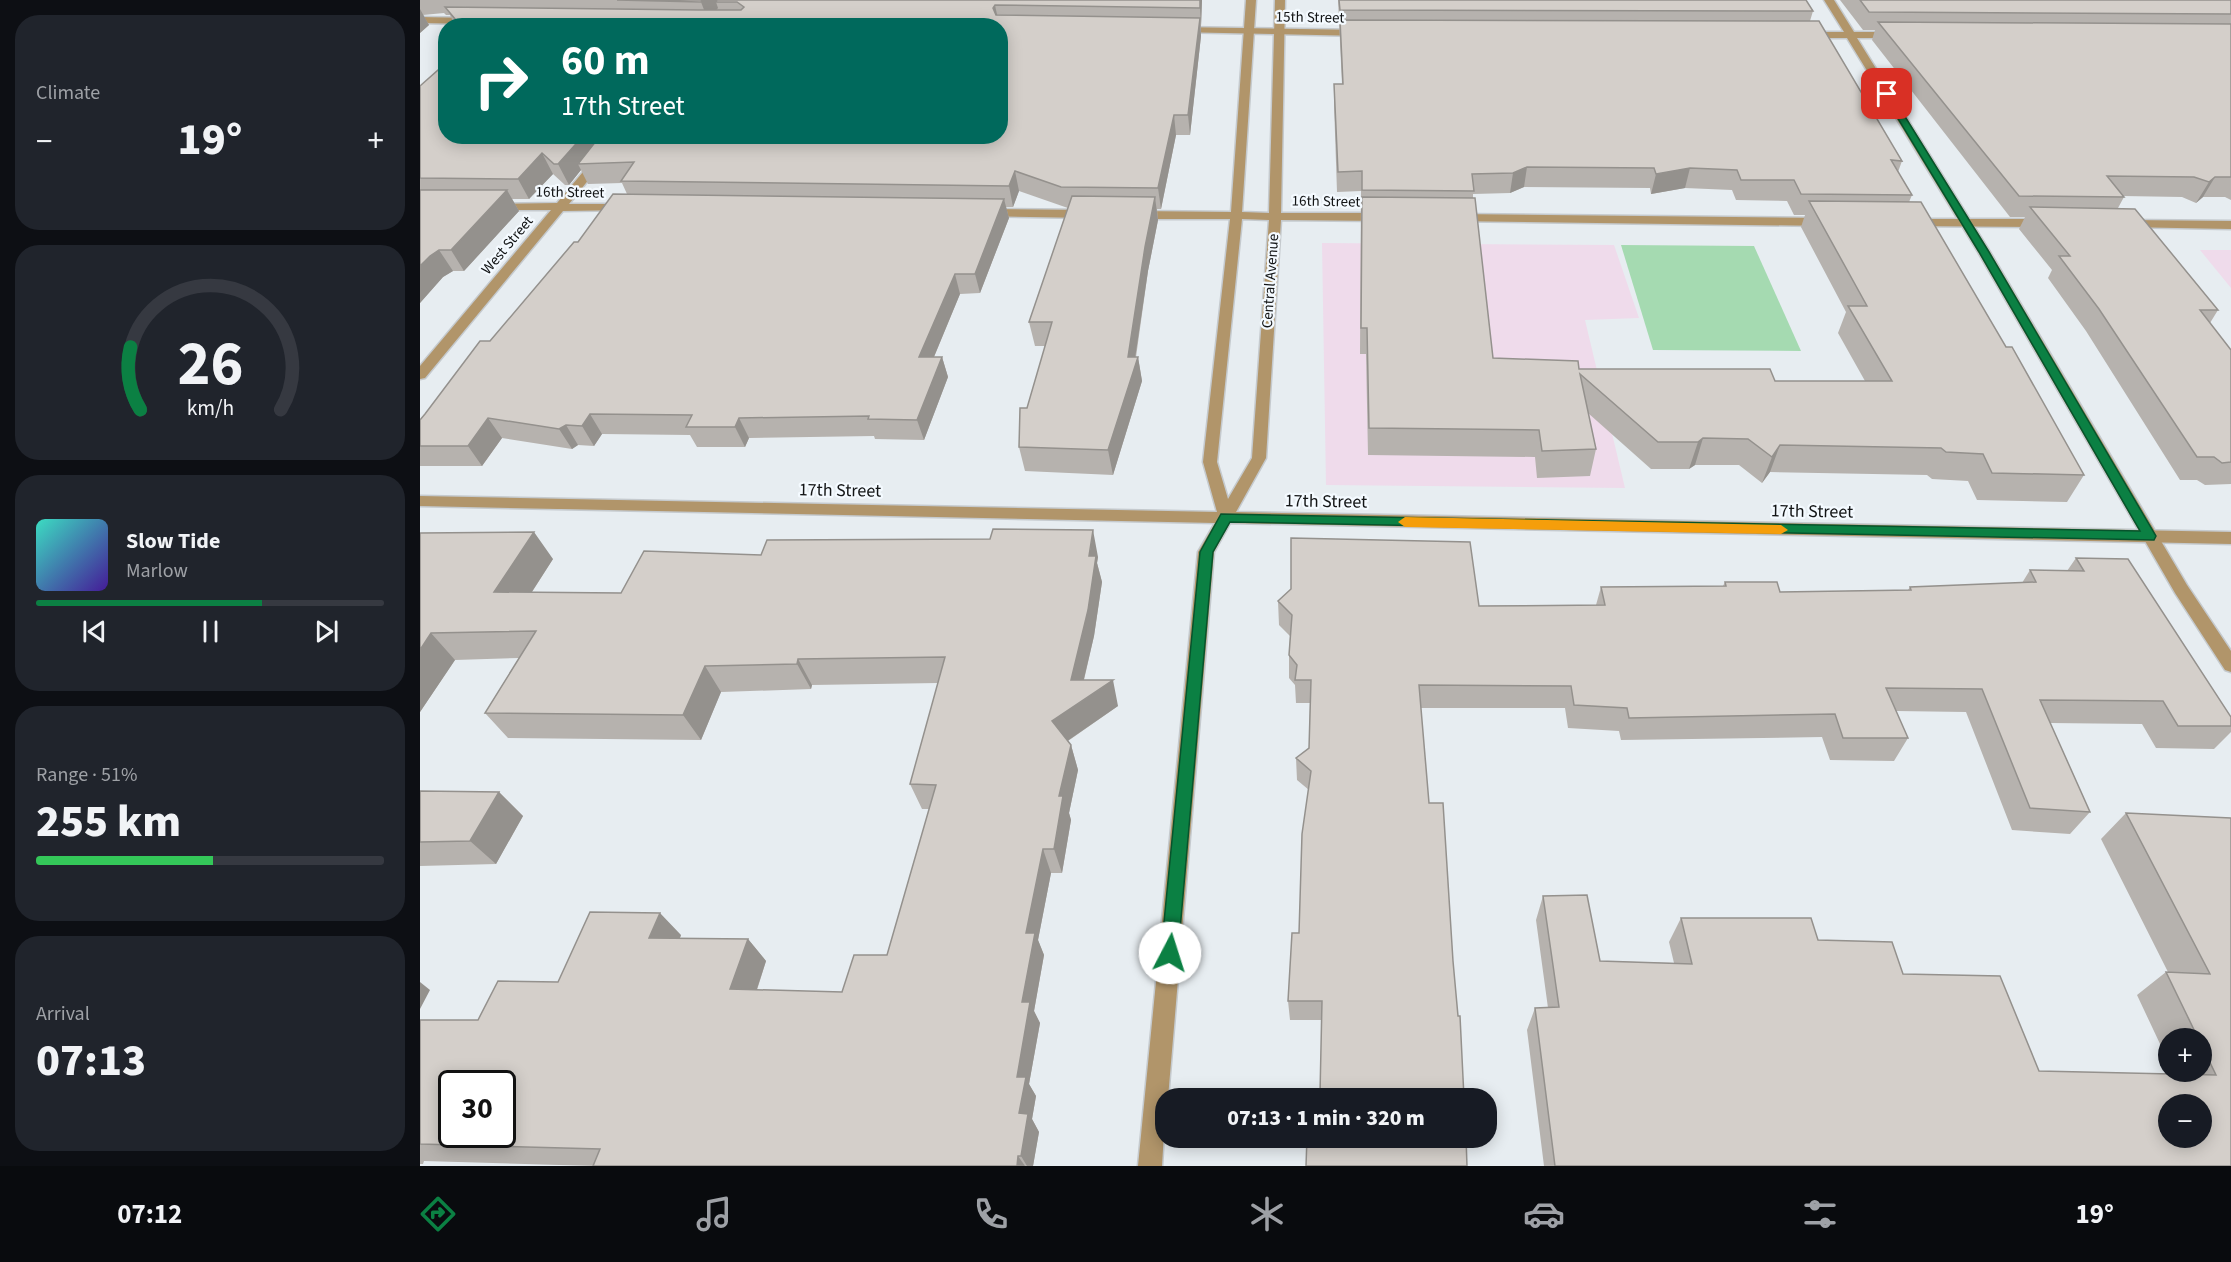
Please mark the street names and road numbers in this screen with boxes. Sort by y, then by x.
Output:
street label: 15th Street [1275,6,1345,29]
street label: 16th Street [535,181,605,204]
street label: 16th Street [1291,190,1361,213]
street label: West Street [477,211,538,279]
street label: Central Avenue [1257,233,1284,329]
street label: 17th Street [799,477,881,504]
street label: 17th Street [1285,488,1367,515]
street label: 17th Street [1771,498,1853,525]

